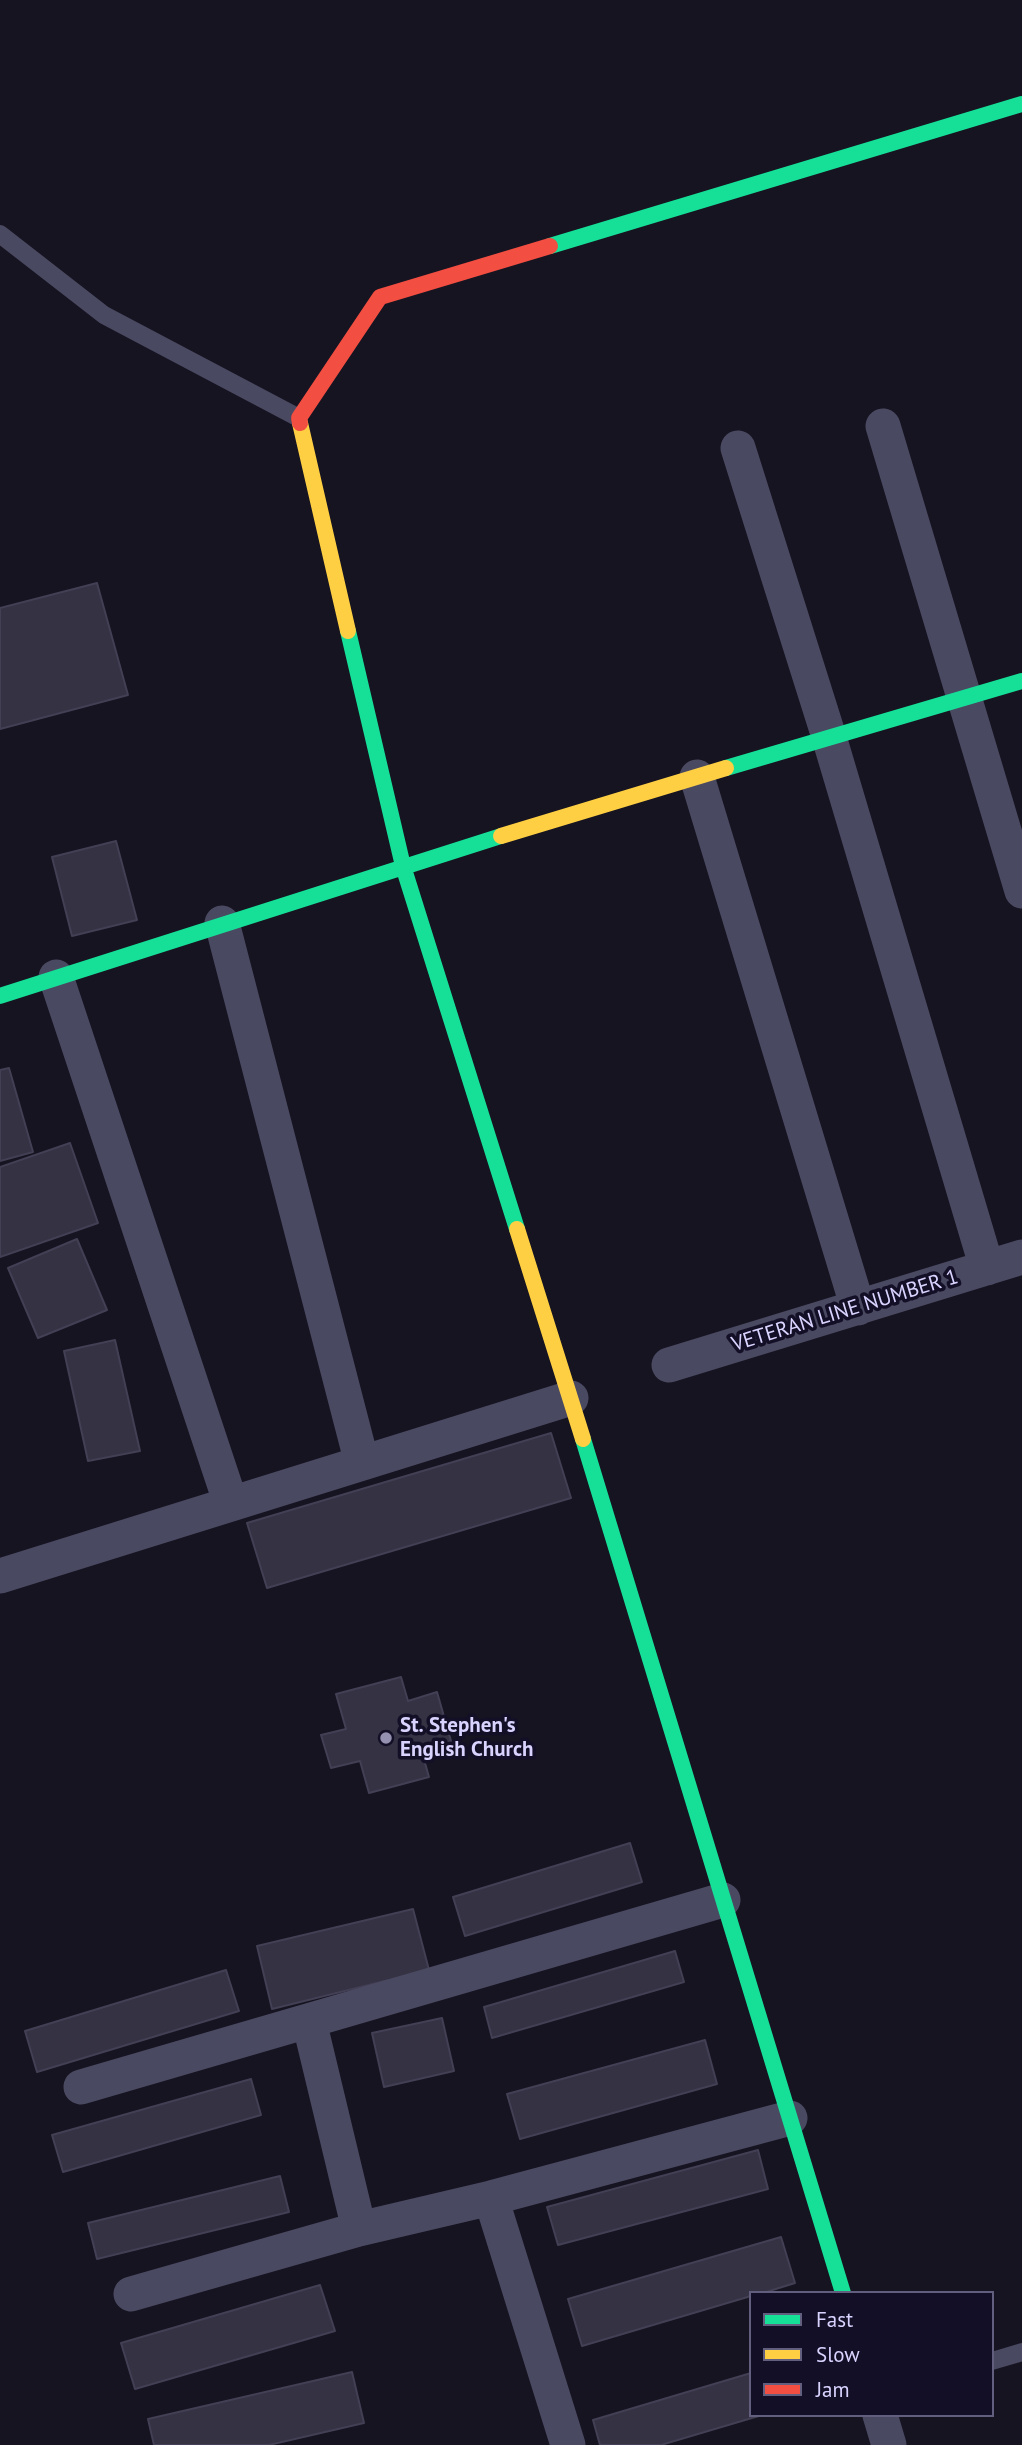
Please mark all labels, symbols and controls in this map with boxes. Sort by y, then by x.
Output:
street label: VETERAN LINE NUMBER 1 [729,1265,961,1357]
place label: St. Stephen's English Church [400,1713,533,1763]
marker: St. Stephen's English Church [378,1730,394,1746]
legend [749,2291,994,2417]
text: Fast [816,2306,853,2333]
text: Slow [816,2341,860,2368]
text: Jam [816,2376,850,2403]

